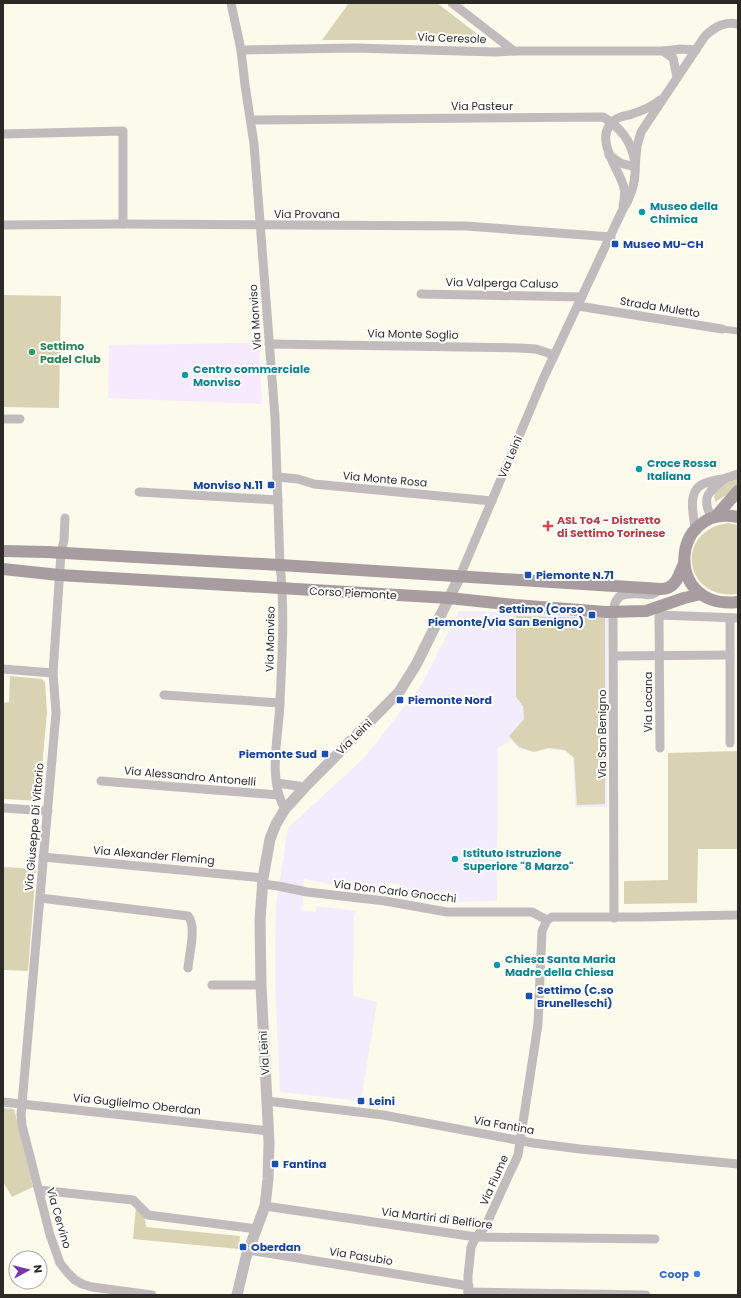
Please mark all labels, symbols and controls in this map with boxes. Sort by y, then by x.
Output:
street label: Via Ceresole [417,29,487,47]
street label: Via Pasteur [451,98,513,114]
place label: Museo della Chimica [650,198,718,227]
street label: Via Provana [274,206,340,222]
marker: Museo della Chimica [637,207,647,217]
place label: Museo MU-CH [623,236,703,252]
marker: Museo MU-CH [610,239,620,249]
street label: Via Valperga Caluso [446,274,558,292]
street label: Via Monviso [245,284,265,350]
street label: Strada Muletto [619,293,701,321]
street label: Via Monte Soglio [367,325,459,343]
place label: Settimo Padel Club [40,338,101,367]
marker: Settimo Padel Club [27,347,37,357]
place label: Centro commerciale Monviso [193,361,310,390]
marker: Centro commerciale Monviso [180,370,190,380]
street label: Via Leinì [494,433,526,481]
place label: Croce Rossa Italiana [647,455,717,484]
marker: Croce Rossa Italiana [634,464,644,474]
street label: Via Monte Rosa [342,467,428,491]
place label: Monviso N.11 [193,477,263,493]
marker: Monviso N.11 [266,480,276,490]
place label: ASL To4 - Distretto di Settimo Torinese [557,512,666,541]
marker: ASL To4 - Distretto di Settimo Torinese [542,520,554,532]
place label: Piemonte N.71 [536,567,614,583]
marker: Piemonte N.71 [523,570,533,580]
street label: Corso Piemonte [309,583,397,603]
place label: Settimo (Corso Piemonte/Via San Benigno) [428,601,584,630]
street label: Via Monviso [261,606,279,672]
marker: Settimo (Corso Piemonte/Via San Benigno) [587,610,597,620]
street label: Via Locana [640,672,656,732]
street label: Via San Benigno [594,689,610,779]
place label: Piemonte Nord [408,692,492,708]
marker: Piemonte Nord [395,695,405,705]
street label: Via Leinì [333,715,376,758]
place label: Piemonte Sud [239,746,317,762]
marker: Piemonte Sud [320,749,330,759]
street label: Via Giuseppe Di Vittorio [20,762,48,892]
street label: Via Alessandro Antonelli [123,762,257,790]
street label: Via Alexander Fleming [92,842,216,868]
place label: Istituto Istruzione Superiore "8 Marzo" [463,845,574,874]
marker: Istituto Istruzione Superiore "8 Marzo" [450,854,460,864]
street label: Via Don Carlo Gnocchi [333,876,458,907]
place label: Chiesa Santa Maria Madre della Chiesa [505,951,616,980]
marker: Chiesa Santa Maria Madre della Chiesa [492,960,502,970]
place label: Settimo (C.so Brunelleschi) [537,982,614,1011]
marker: Settimo (C.so Brunelleschi) [524,991,534,1001]
street label: Via Leinì [255,1030,273,1076]
street label: Via Guglielmo Oberdan [72,1089,202,1119]
place label: Leini [369,1093,395,1109]
marker: Leini [356,1096,366,1106]
street label: Via Fantina [472,1112,536,1138]
street label: Via Fiume [476,1152,512,1208]
place label: Fantina [283,1156,327,1172]
marker: Fantina [270,1159,280,1169]
street label: Via Cervino [43,1186,75,1250]
street label: Via Martiri di Belfiore [381,1203,494,1233]
place label: Oberdan [251,1239,301,1255]
marker: Oberdan [238,1242,248,1252]
street label: Via Pasubio [328,1243,394,1269]
north arrow [8,1250,48,1290]
text: N [29,1264,46,1274]
place label: Coop [659,1266,690,1282]
marker: Coop [692,1269,702,1279]

